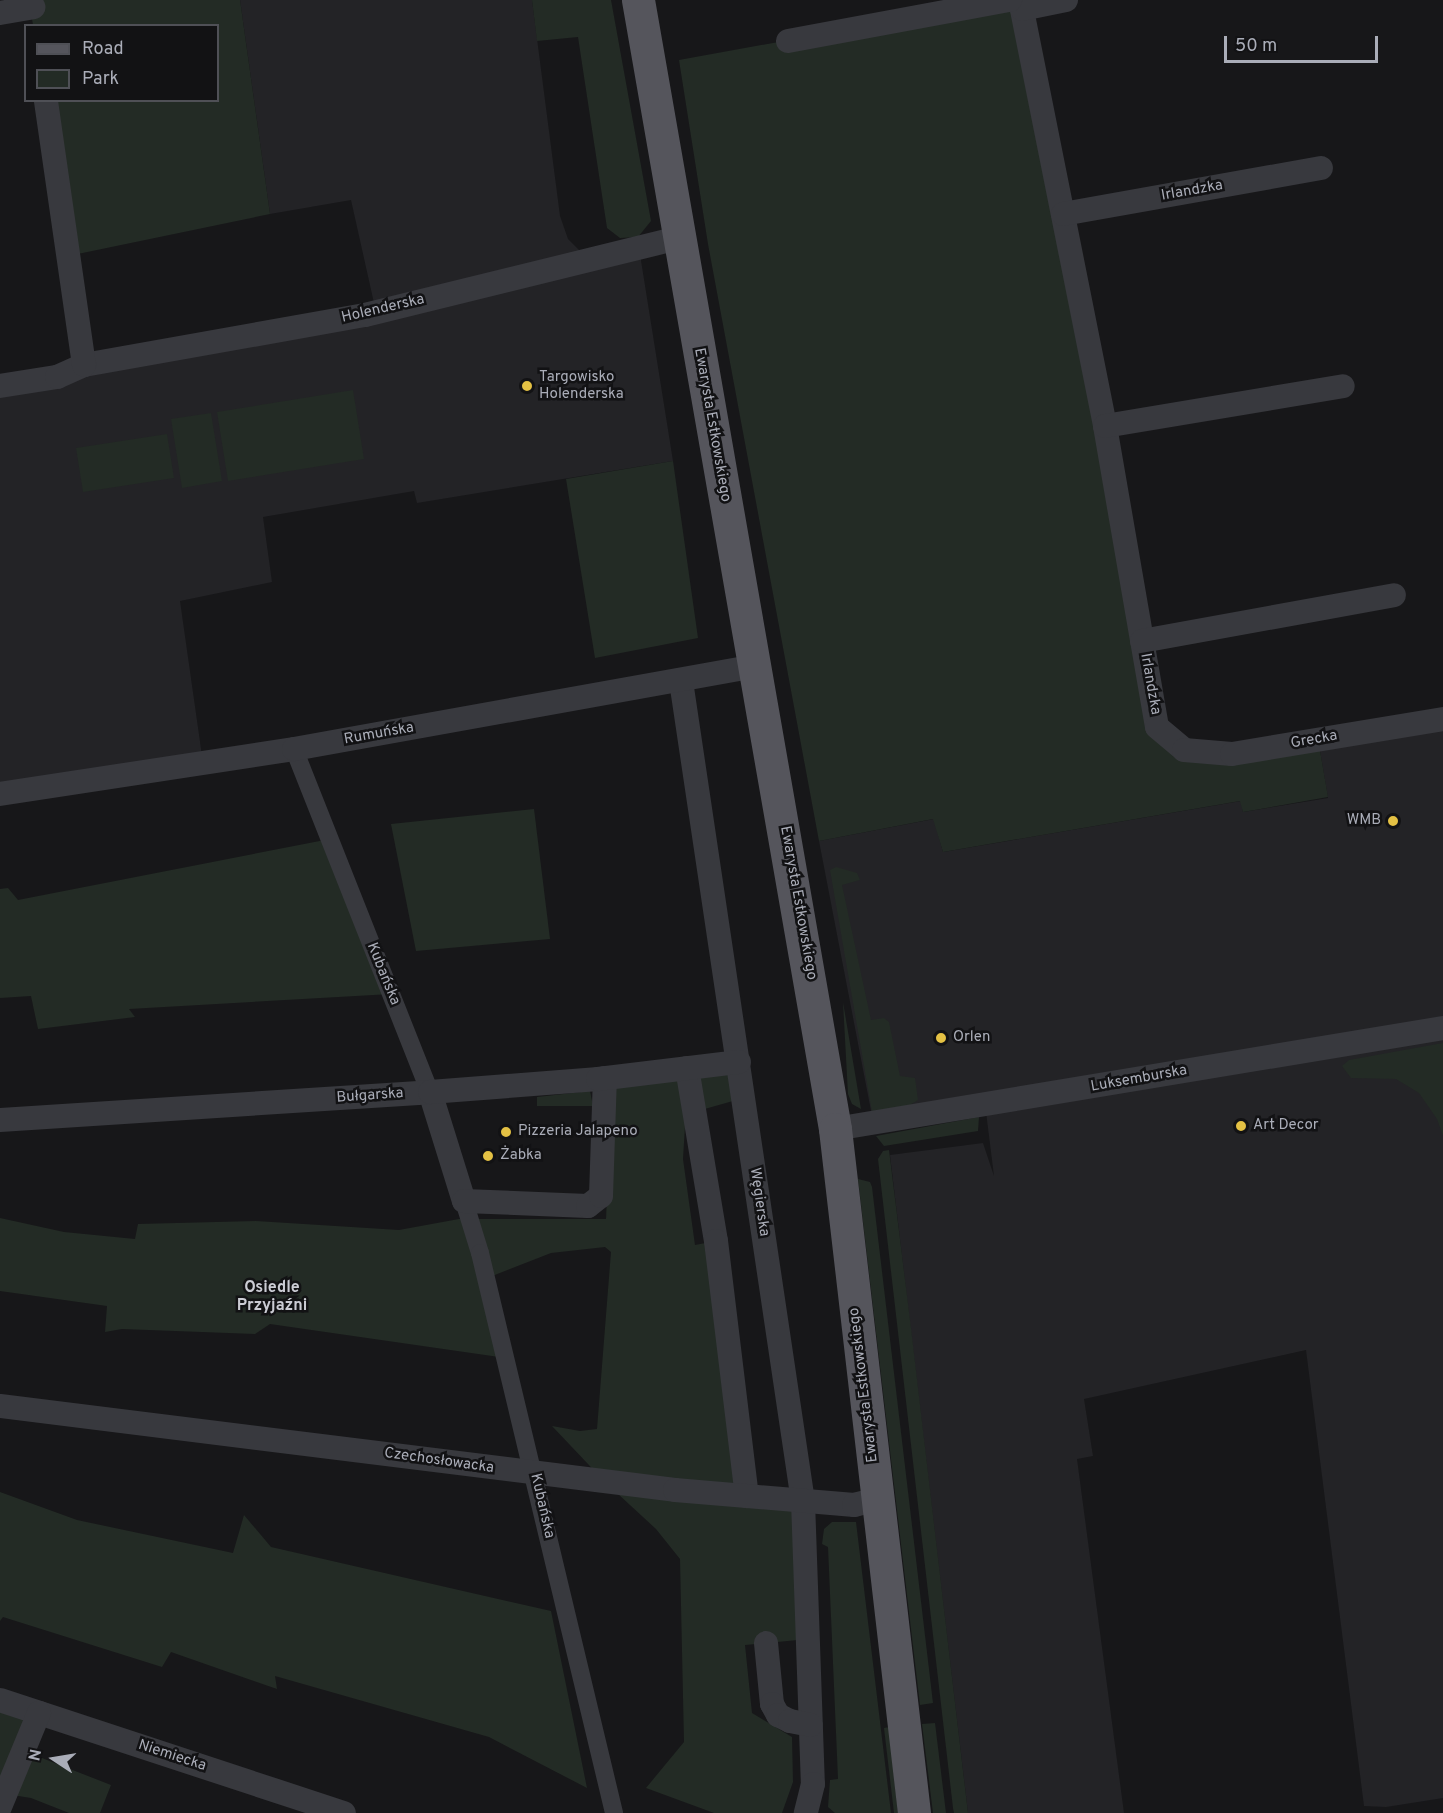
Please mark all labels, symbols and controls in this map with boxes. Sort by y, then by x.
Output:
legend [24,24,219,102]
scale bar [1227,24,1382,62]
text: 50 m [1235,35,1277,58]
text: Road [82,38,124,61]
text: Park [82,68,119,91]
street label: Irlandzka [1160,177,1224,205]
street label: Holenderska [340,291,426,327]
street label: Ewarysta Estkowskiego [690,347,734,503]
place label: Targowisko Holenderska [539,368,624,403]
marker: Targowisko Holenderska [520,379,534,393]
street label: Irlandzka [1136,652,1164,716]
street label: Rumuńska [343,719,415,749]
street label: Grecka [1289,727,1339,753]
place label: WMB [1347,812,1381,830]
marker: WMB [1386,814,1400,828]
street label: Ewarysta Estkowskiego [776,825,820,981]
street label: Kubańska [362,940,404,1008]
place label: Orlen [953,1029,990,1047]
marker: Orlen [934,1031,948,1045]
street label: Luksemburska [1089,1062,1189,1096]
street label: Bułgarska [336,1085,404,1107]
place label: Art Decor [1253,1117,1319,1135]
marker: Art Decor [1234,1119,1248,1133]
place label: Pizzeria Jalapeno [518,1123,638,1141]
marker: Pizzeria Jalapeno [499,1125,513,1139]
place label: Żabka [500,1147,542,1165]
marker: Żabka [481,1149,495,1163]
street label: Węgierska [745,1166,773,1238]
district label: Osiedle Przyjaźni [237,1278,307,1316]
street label: Ewarysta Estkowskiego [846,1306,882,1464]
street label: Czechosłowacka [383,1444,495,1478]
street label: Kubańska [526,1472,558,1540]
north arrow [24,1729,84,1789]
street label: Niemiecka [136,1737,208,1775]
text: N [25,1748,47,1763]

